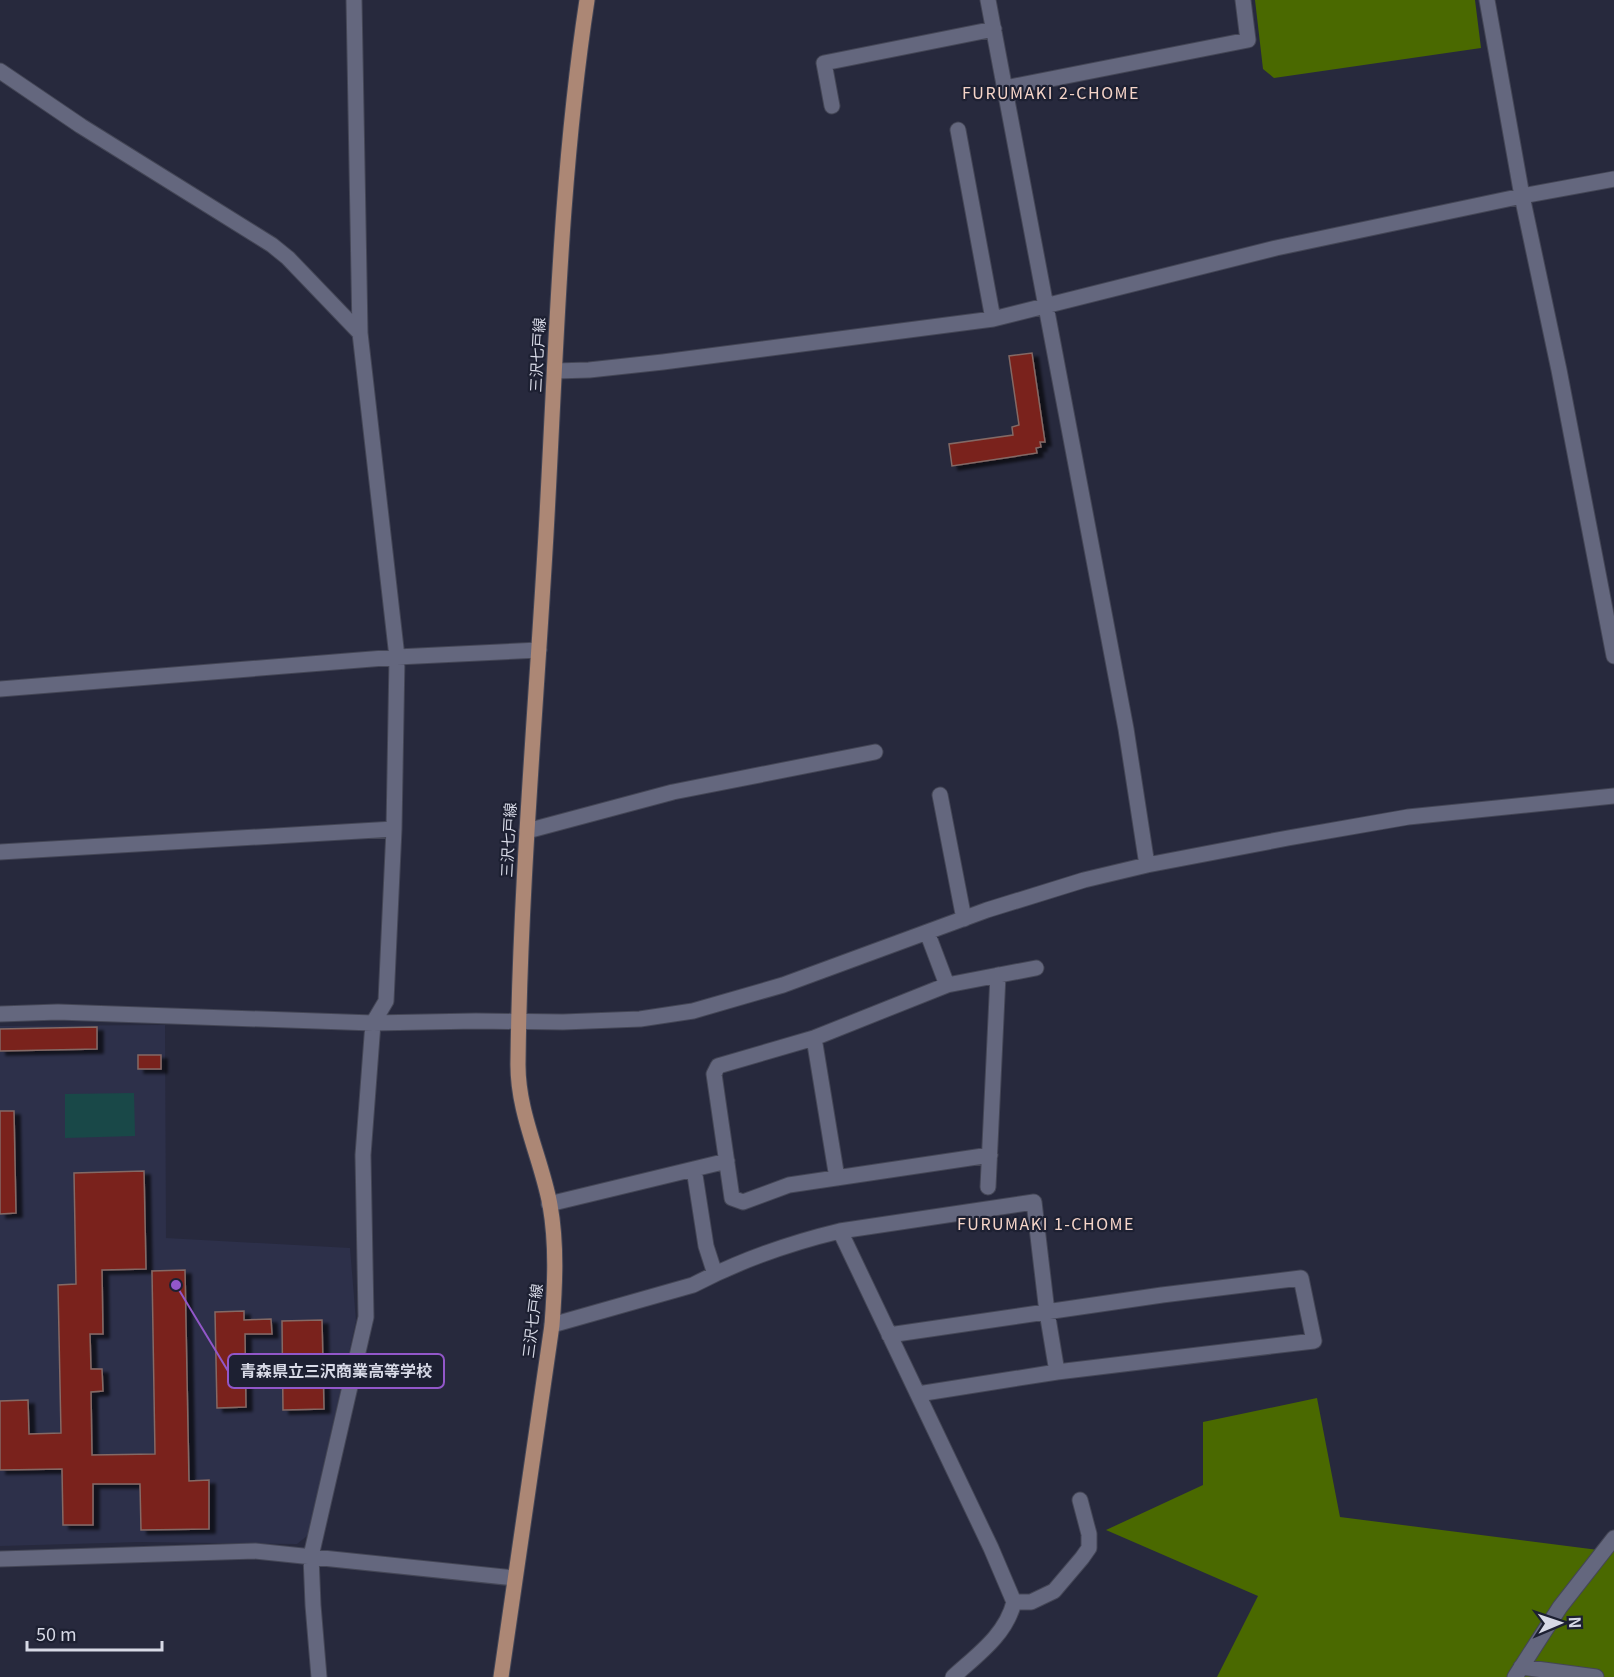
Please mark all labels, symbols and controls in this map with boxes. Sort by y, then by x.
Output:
district label: FURUMAKI 2-CHOME [962,80,1140,104]
street label: 三沢七戸線 [524,317,549,393]
street label: 三沢七戸線 [495,802,520,878]
district label: FURUMAKI 1-CHOME [957,1211,1135,1235]
street label: 三沢七戸線 [517,1282,547,1359]
callout: 青森県立三沢商業高等学校 [228,1354,444,1388]
text: 青森県立三沢商業高等学校 [240,1358,432,1382]
north arrow [1530,1593,1590,1653]
scale bar [27,1614,162,1652]
text: N [1564,1616,1588,1629]
text: 50 m [36,1620,77,1646]

